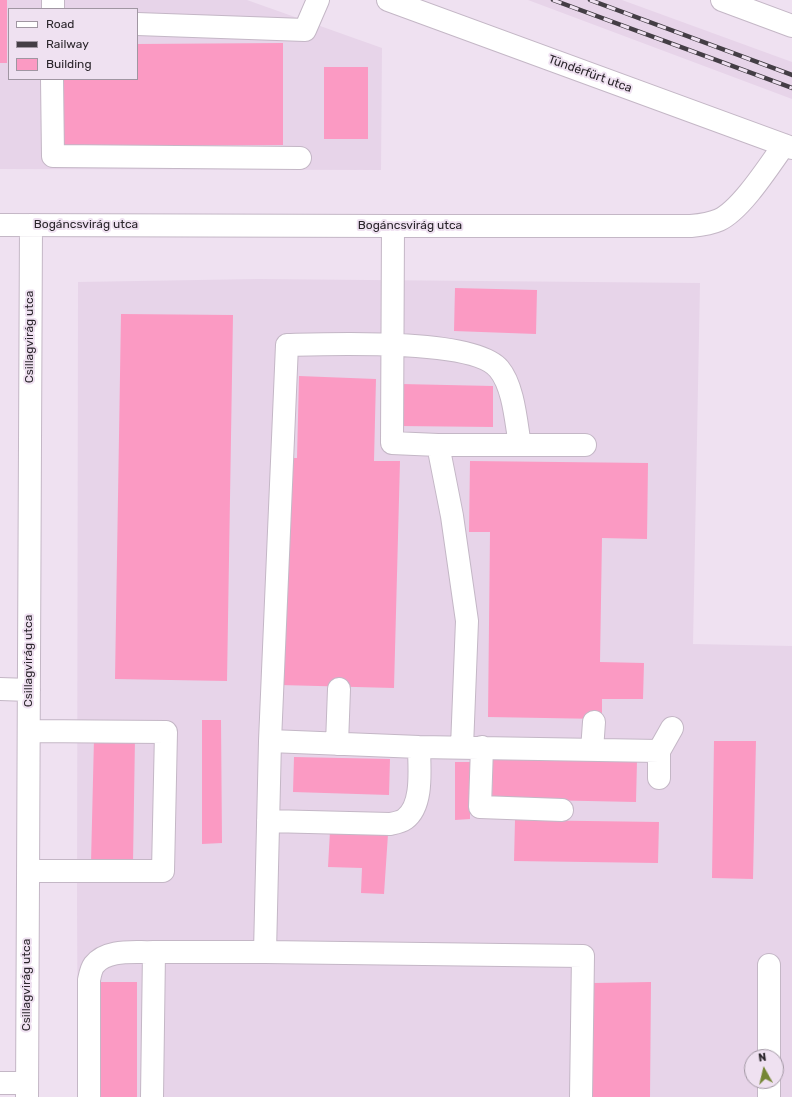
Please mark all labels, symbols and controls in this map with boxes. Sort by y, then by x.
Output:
legend [8,8,138,80]
text: Road [46,17,74,31]
text: Railway [46,37,89,51]
street label: Tündérfürt utca [546,52,634,96]
text: Building [46,57,92,71]
street label: Bogáncsvirág utca [34,218,138,232]
street label: Bogáncsvirág utca [358,219,462,233]
street label: Csillagvirág utca [23,291,37,383]
street label: Csillagvirág utca [22,615,36,707]
street label: Csillagvirág utca [20,939,34,1031]
north arrow [744,1049,784,1089]
text: N [758,1051,767,1065]

